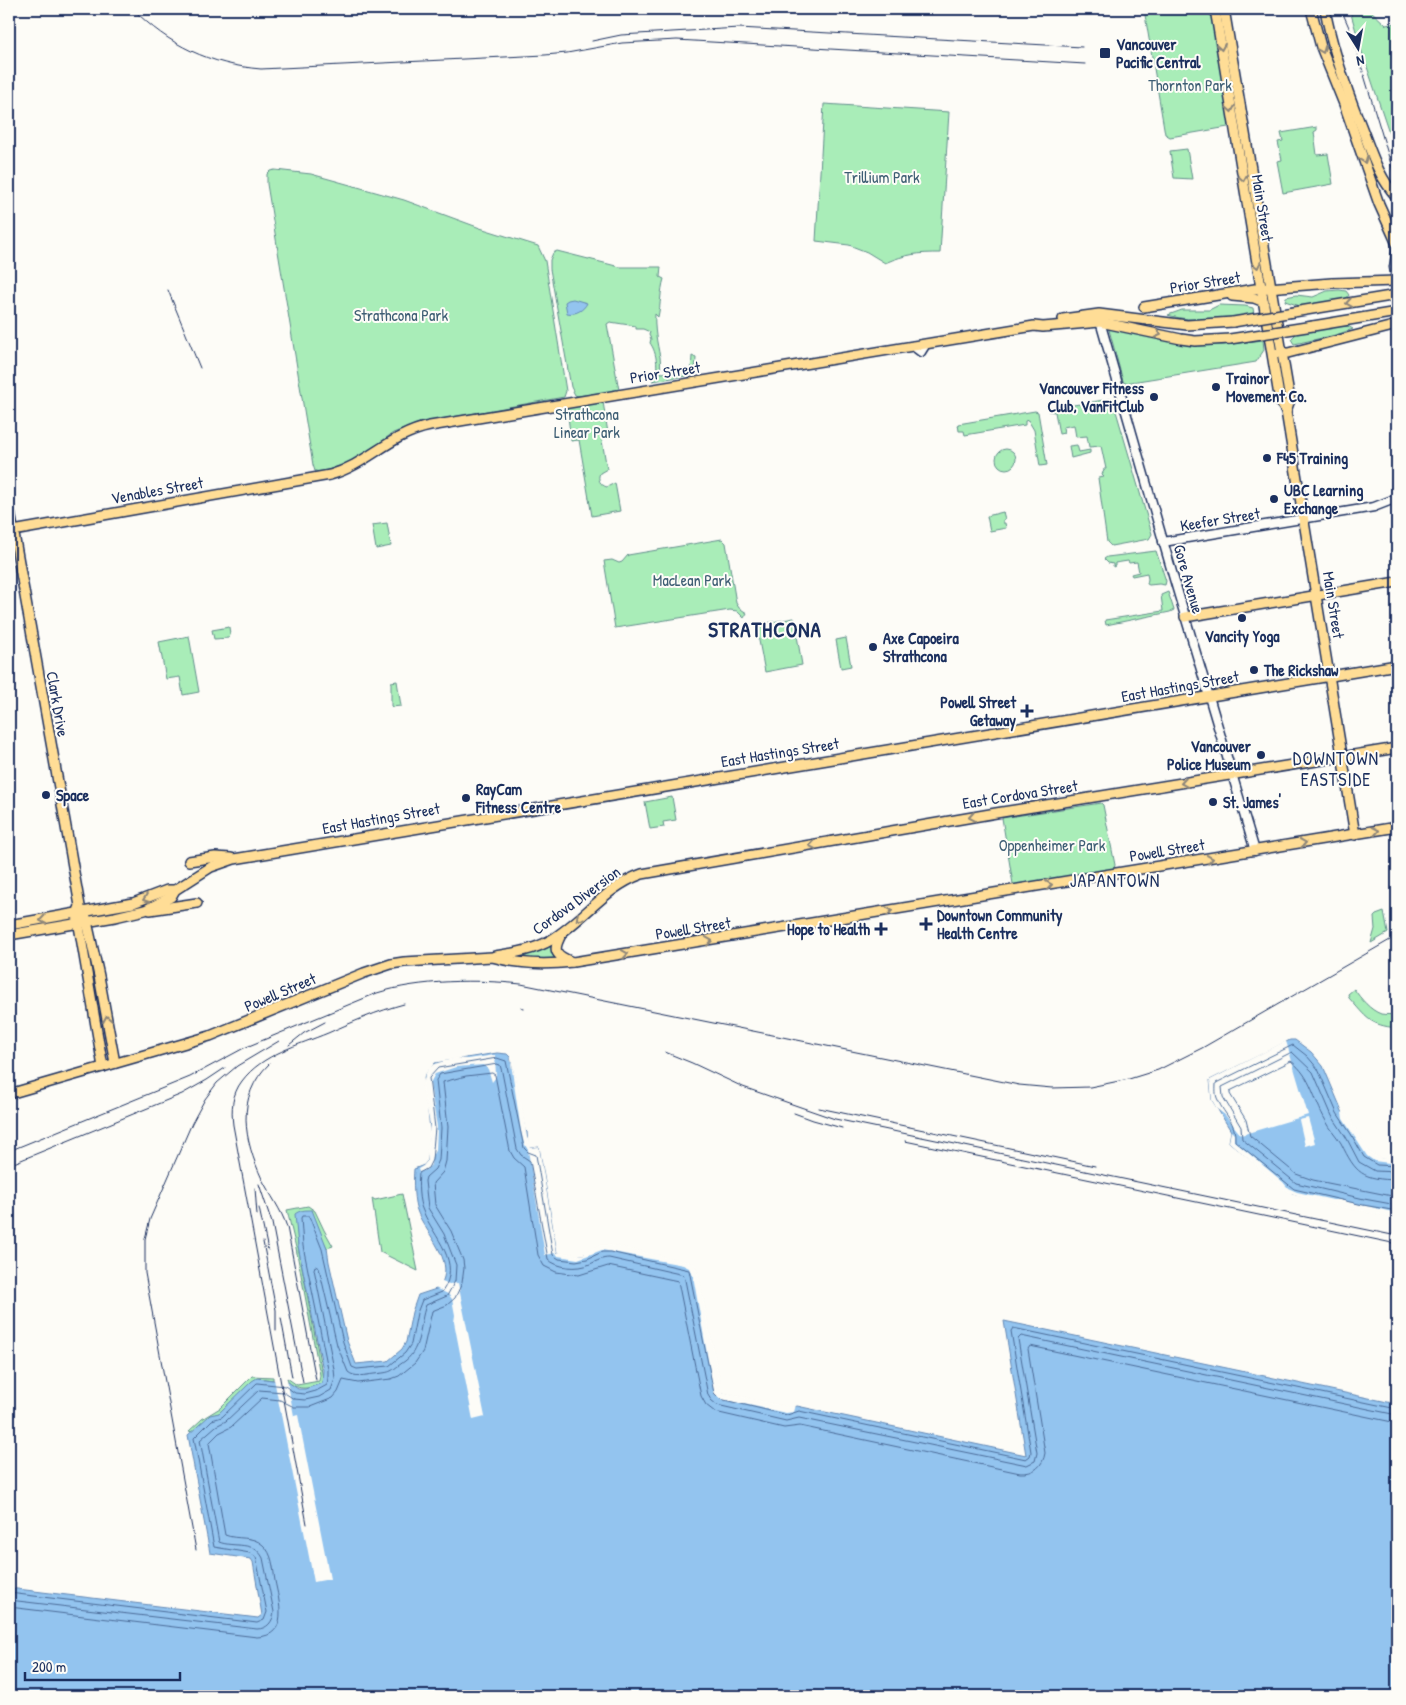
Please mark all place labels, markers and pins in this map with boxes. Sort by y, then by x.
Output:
place label: Vancouver Pacific Central [1116,33,1201,73]
marker: Vancouver Pacific Central [1098,46,1112,60]
place label: Trainor Movement Co. [1225,367,1307,407]
place label: Vancouver Fitness Club, VanFitClub [1039,377,1145,417]
marker: Trainor Movement Co. [1210,381,1222,393]
marker: Vancouver Fitness Club, VanFitClub [1148,391,1160,403]
place label: F45 Training [1276,447,1348,470]
marker: F45 Training [1261,452,1273,464]
place label: UBC Learning Exchange [1284,479,1363,520]
marker: UBC Learning Exchange [1268,493,1280,505]
marker: Vancity Yoga [1236,612,1248,624]
place label: Vancity Yoga [1204,625,1280,648]
place label: Axe Capoeira Strathcona [883,627,959,667]
marker: Axe Capoeira Strathcona [867,641,879,653]
place label: The Rickshaw [1263,659,1339,681]
marker: The Rickshaw [1248,664,1260,676]
place label: Powell Street Getaway [940,691,1016,732]
marker: Powell Street Getaway [1020,704,1034,718]
place label: Vancouver Police Museum [1167,735,1252,775]
marker: Vancouver Police Museum [1255,749,1267,761]
place label: RayCam Fitness Centre [475,778,562,818]
place label: Space [56,784,90,807]
marker: Space [40,789,52,801]
place label: St. James' [1223,791,1282,813]
marker: RayCam Fitness Centre [460,792,472,804]
marker: St. James' [1207,796,1219,808]
place label: Downtown Community Health Centre [937,904,1063,944]
marker: Downtown Community Health Centre [919,917,933,931]
place label: Hope to Health [787,918,870,941]
marker: Hope to Health [874,922,888,936]

